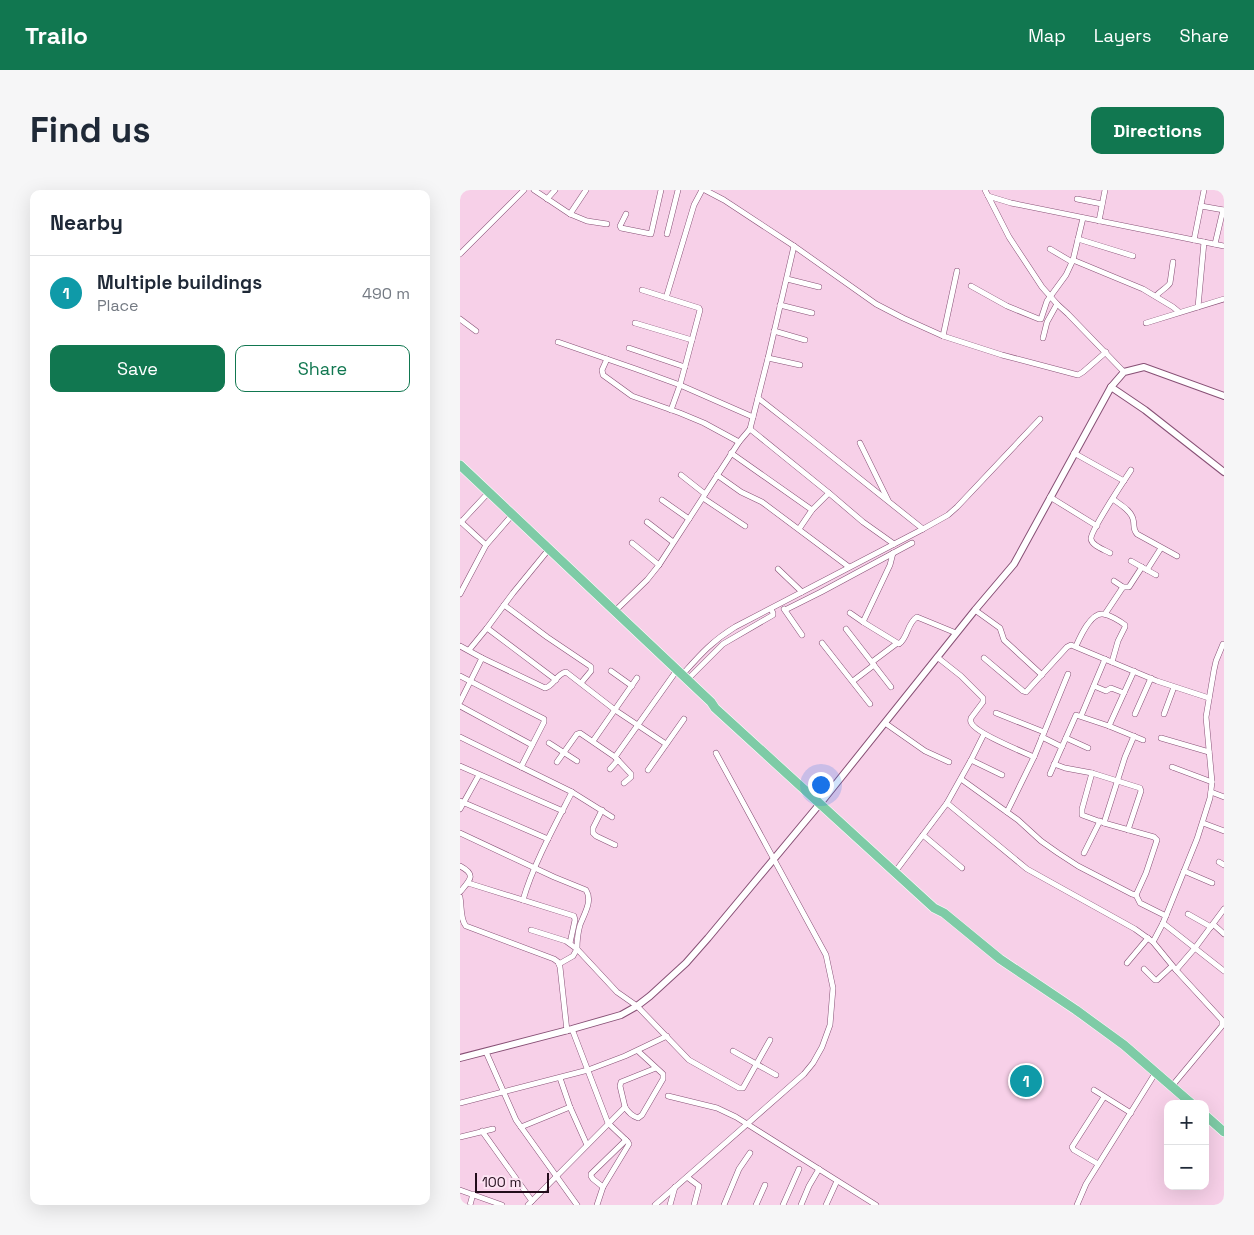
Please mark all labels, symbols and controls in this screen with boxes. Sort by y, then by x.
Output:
text: Trailo [25,20,88,51]
text: Map [1028,24,1066,47]
text: Layers [1094,24,1151,47]
text: Share [1179,24,1229,47]
button: Directions [1091,107,1224,154]
text: Find us [30,108,151,152]
text: Nearby [50,209,123,236]
text: Multiple buildings [97,270,262,295]
text: 1 [62,283,70,304]
text: 490 m [362,283,410,304]
text: Place [97,295,139,316]
button: Save [50,345,225,392]
button: Share [235,345,410,392]
your location [808,772,834,798]
pin: 1 [1010,1062,1042,1100]
map controls [1164,1100,1209,1190]
button: + [1164,1100,1209,1145]
button: − [1164,1145,1209,1190]
scale bar [475,1170,549,1193]
text: 100 m [482,1173,521,1191]

